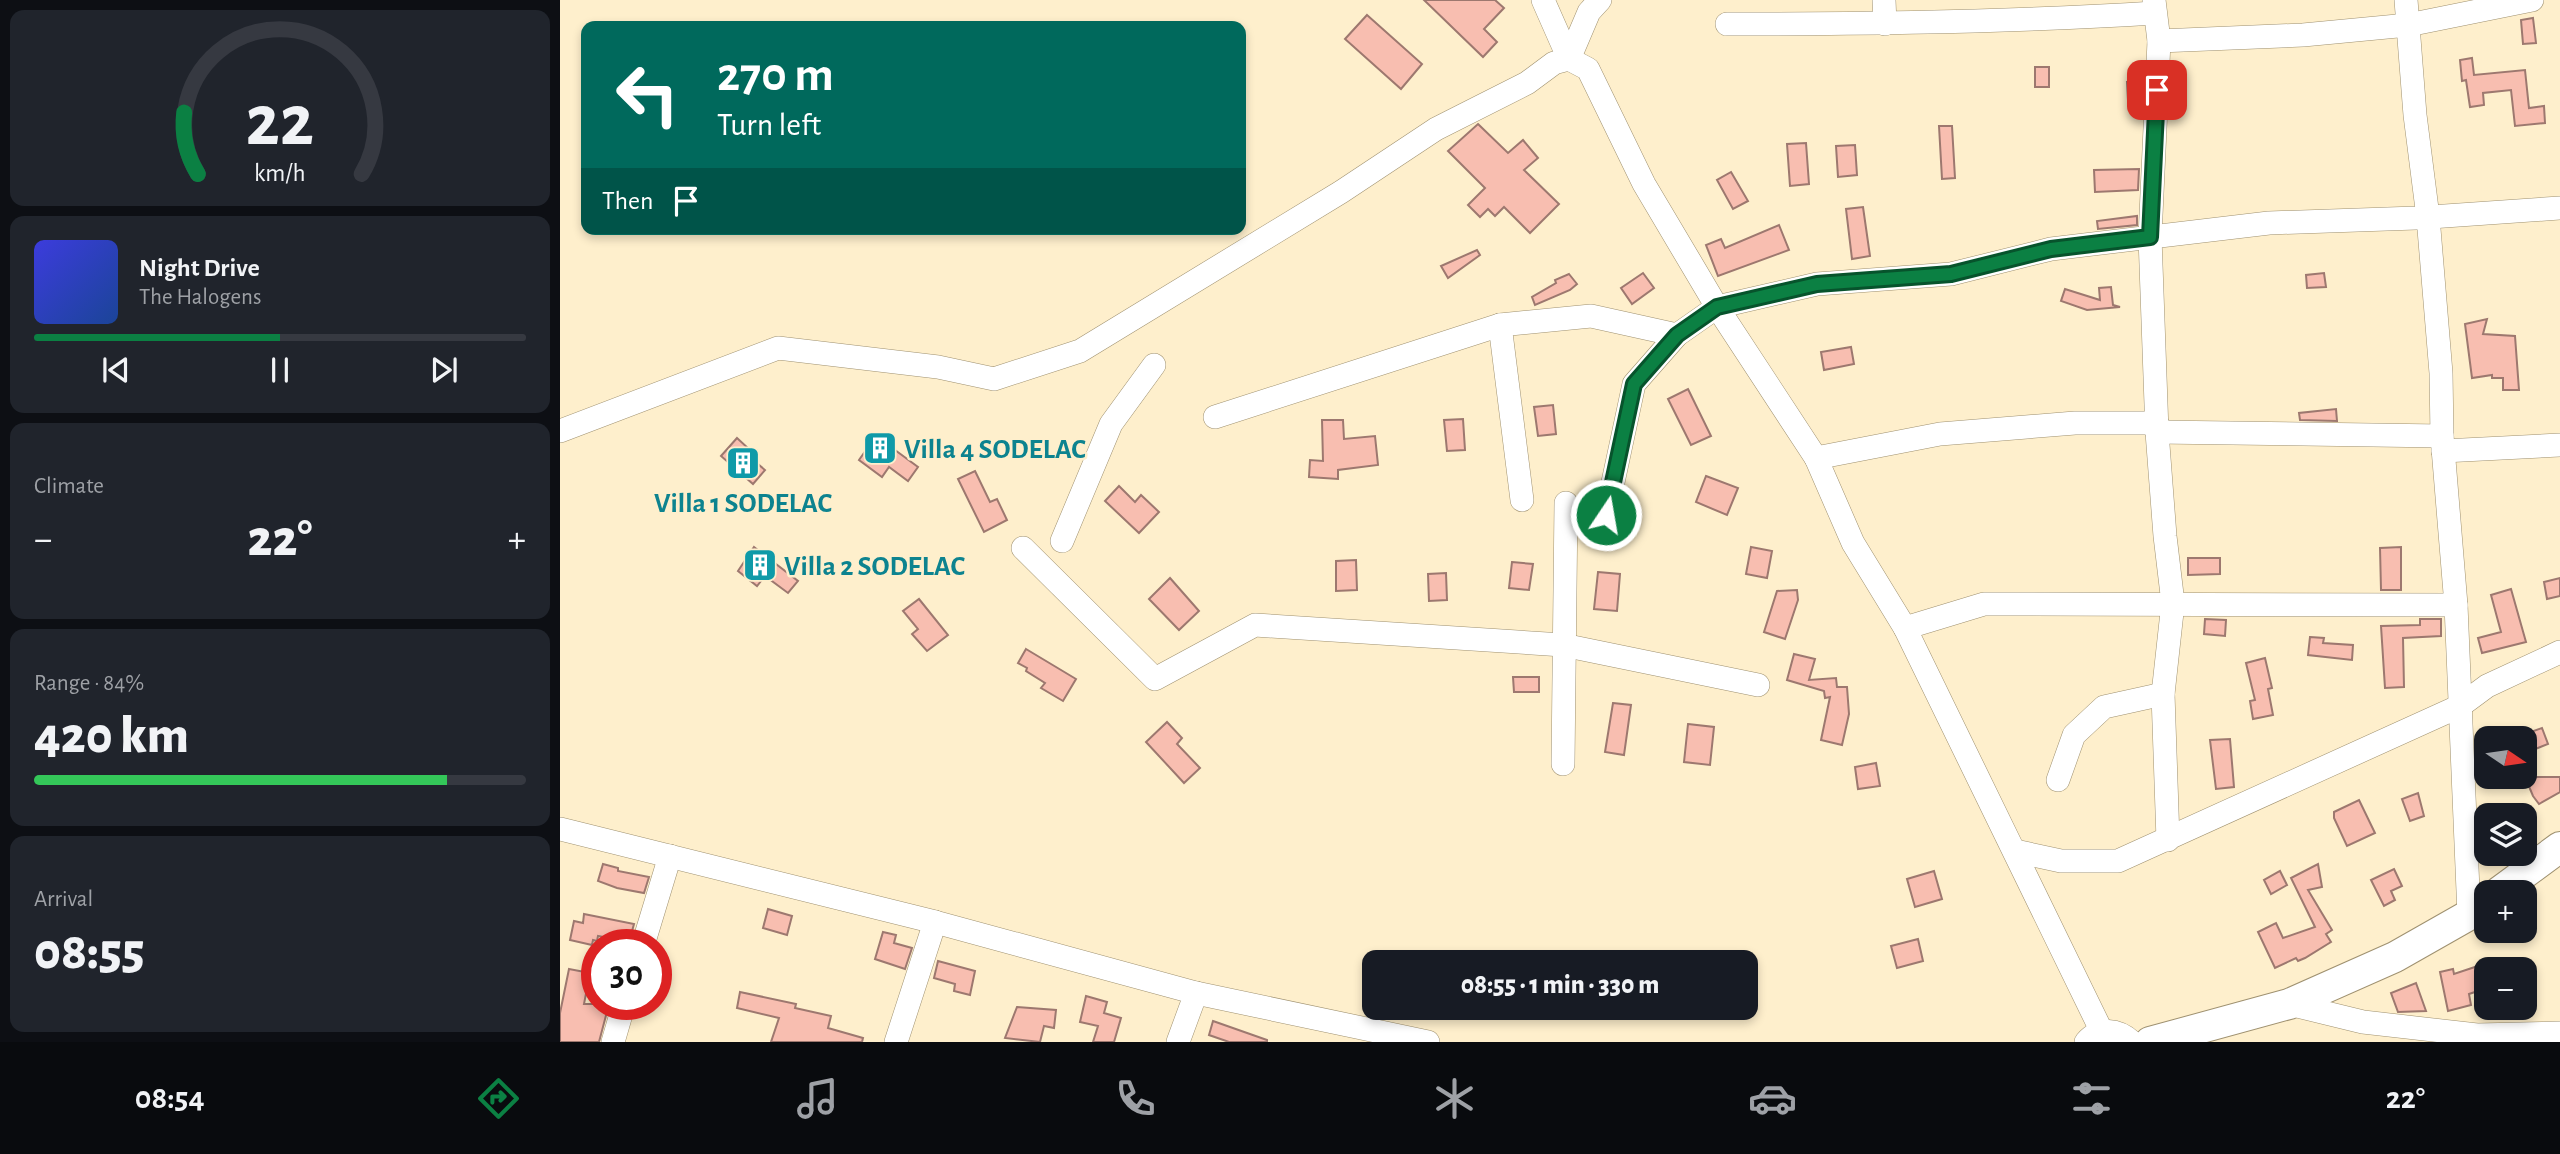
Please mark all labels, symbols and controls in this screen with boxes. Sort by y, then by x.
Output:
icon: left [602,49,693,140]
text: 270 m [717,51,834,100]
pin [2127,60,2187,120]
icon: arrive [2138,71,2176,109]
text: 22 [246,87,314,160]
text: Turn left [717,109,821,141]
text: km/h [254,161,306,186]
icon: arrive [667,182,705,220]
text: Then [602,188,653,214]
text: Night Drive [139,255,260,281]
text: The Halogens [139,286,261,309]
icon: previous [97,351,135,389]
icon: pause [261,351,299,389]
icon: next [425,351,463,389]
building icon: Villa 4 SODELAC [861,429,899,467]
place label: Villa 4 SODELAC [904,436,1086,464]
building icon: Villa 1 SODELAC [724,444,762,482]
text: Climate [34,475,104,498]
position arrow [1569,478,1643,552]
place label: Villa 1 SODELAC [654,490,832,518]
text: 22° [247,513,313,565]
text: − [34,521,52,559]
text: + [508,521,526,559]
building icon: Villa 2 SODELAC [741,546,779,584]
place label: Villa 2 SODELAC [784,553,965,581]
text: Range · 84% [34,672,144,695]
text: 420 km [34,710,189,762]
north arrow [2474,726,2538,789]
map controls [2474,726,2537,1020]
button: layers [2474,803,2537,866]
button: + [2474,880,2537,943]
text: Arrival [34,888,93,911]
text: 08:55 [34,926,144,978]
speed limit sign: 30 [581,929,672,1020]
button: − [2474,957,2537,1020]
text: 08:55 · 1 min · 330 m [1461,972,1659,998]
icon: directions [474,1074,523,1123]
icon: music [793,1074,842,1123]
icon: phone [1111,1074,1160,1123]
icon: climate [1430,1074,1479,1123]
icon: car [1748,1074,1797,1123]
icon: filters [2067,1074,2116,1123]
text: 08:54 [135,1082,205,1114]
text: 22° [2386,1082,2425,1114]

